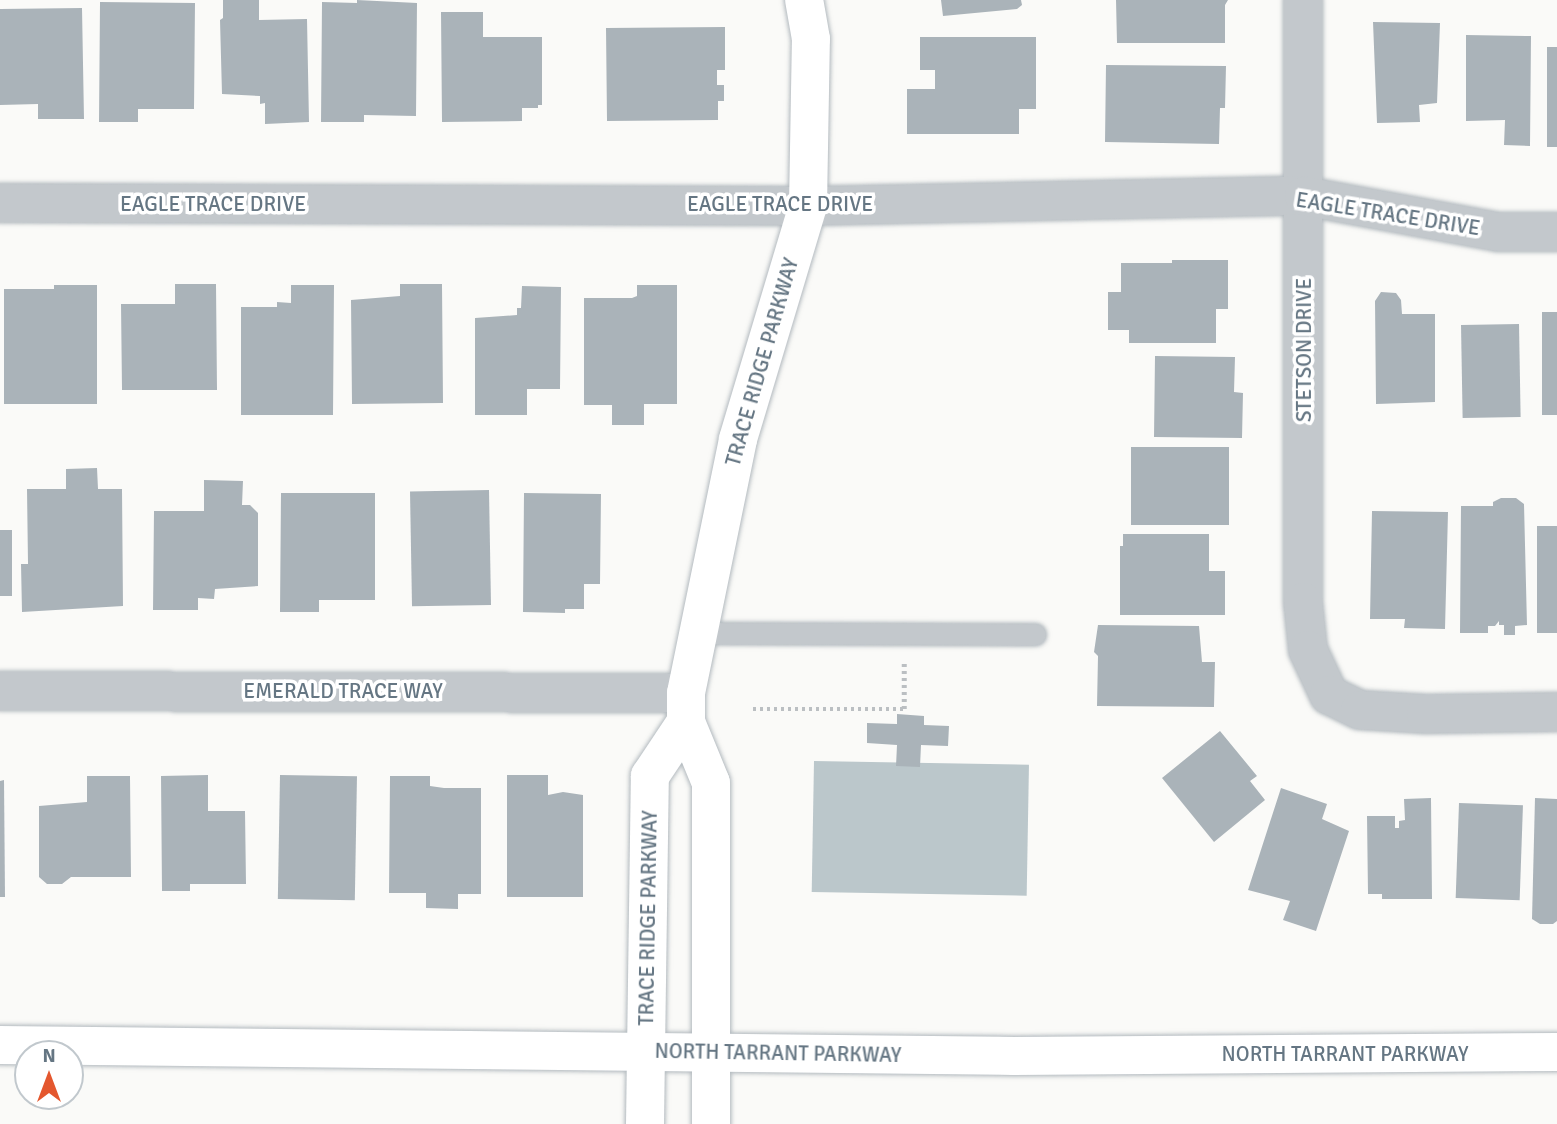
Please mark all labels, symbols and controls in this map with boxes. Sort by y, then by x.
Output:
street label: EAGLE TRACE DRIVE [1294,187,1482,241]
street label: EAGLE TRACE DRIVE [120,191,306,217]
street label: EAGLE TRACE DRIVE [687,191,873,217]
street label: TRACE RIDGE PARKWAY [720,255,804,469]
street label: STETSON DRIVE [1291,278,1317,422]
street label: EMERALD TRACE WAY [243,678,443,704]
street label: TRACE RIDGE PARKWAY [634,810,662,1026]
street label: NORTH TARRANT PARKWAY [654,1038,902,1068]
north arrow [14,1040,84,1110]
street label: NORTH TARRANT PARKWAY [1222,1041,1468,1067]
text: N [42,1044,56,1068]

